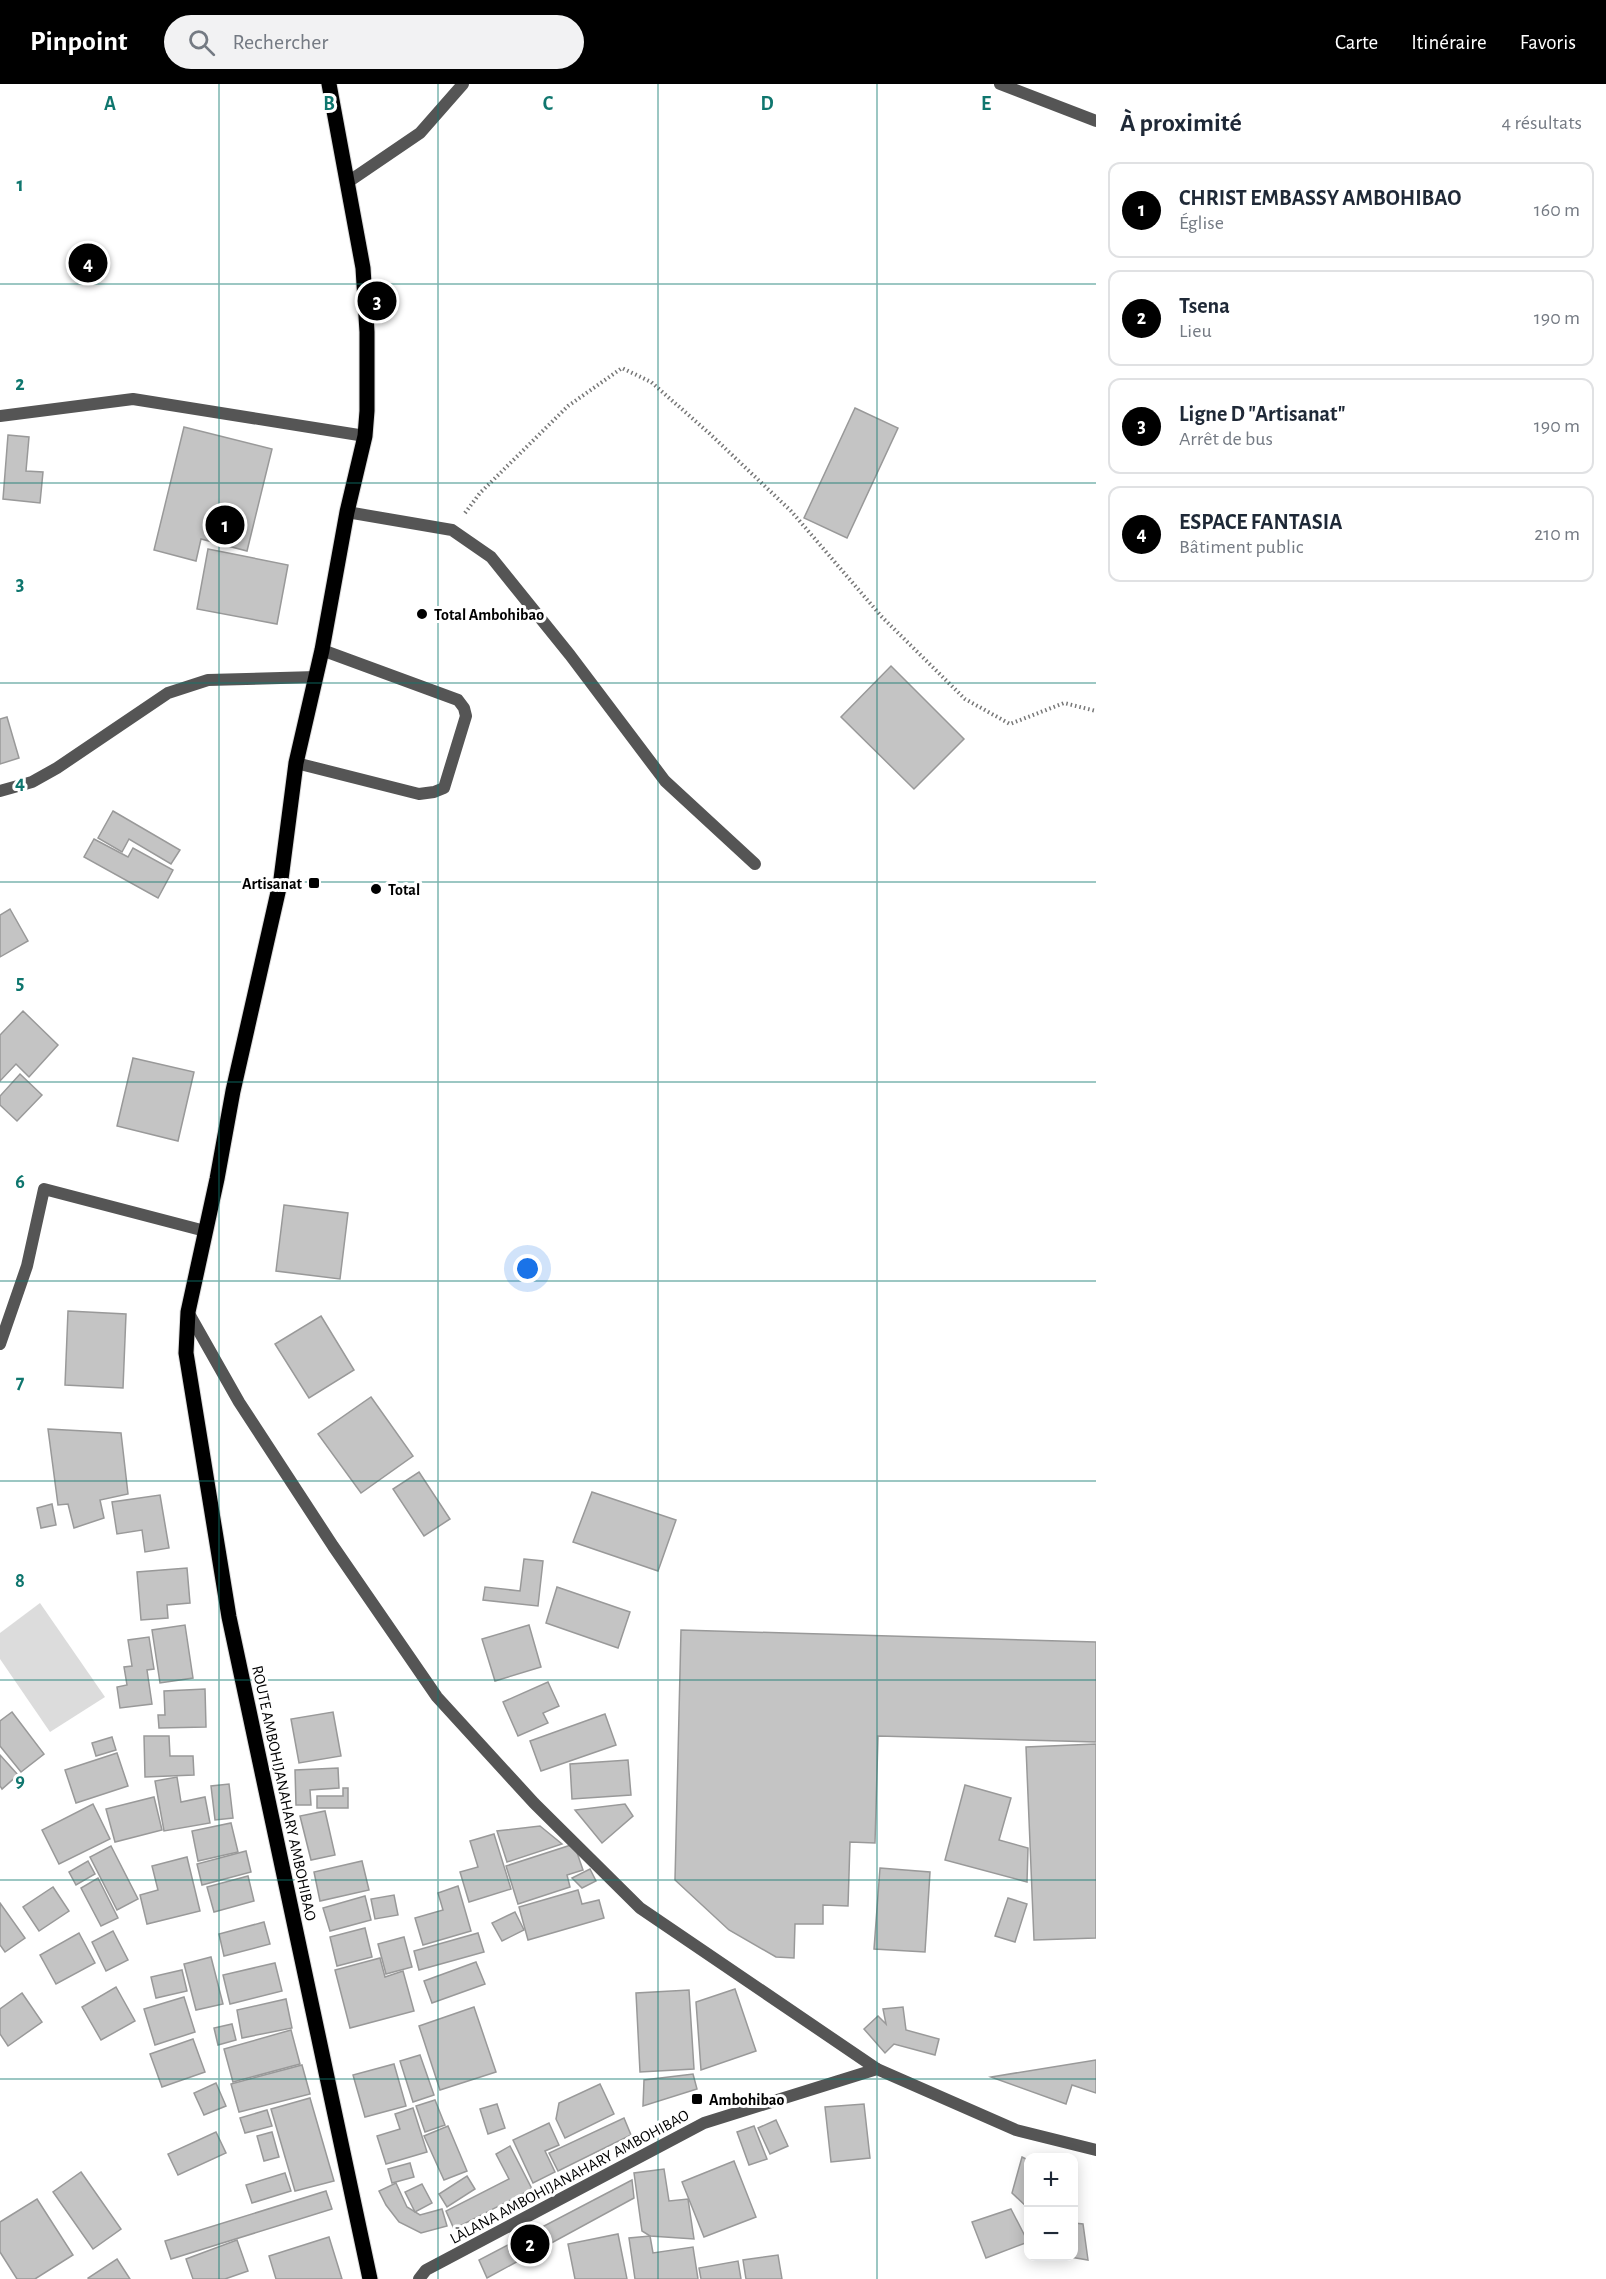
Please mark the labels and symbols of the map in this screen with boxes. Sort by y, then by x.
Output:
text: A [104,94,116,114]
text: B [323,94,335,114]
text: C [543,94,554,114]
text: D [760,94,774,114]
text: E [981,94,991,114]
text: 1 [16,175,24,195]
pin: 4 [68,240,107,285]
pin: 3 [358,278,397,324]
text: 2 [15,374,25,394]
pin: 1 [206,502,244,548]
text: 3 [16,574,24,594]
marker: Total Ambohibao [415,607,429,621]
place label: Total Ambohibao [434,607,544,623]
text: 4 [15,773,25,793]
place label: Artisanat [242,876,303,892]
marker: Artisanat [307,876,321,890]
marker: Total [369,882,383,896]
place label: Total [388,882,420,898]
text: 5 [16,973,24,993]
text: 6 [15,1172,25,1192]
your location [513,1254,542,1283]
text: 7 [16,1372,25,1392]
text: 8 [15,1571,25,1591]
street label: ROUTE AMBOHIJANAHARY AMBOHIBAO [249,1664,319,1922]
text: 9 [15,1771,25,1791]
marker: Ambohibao [690,2092,704,2106]
place label: Ambohibao [709,2092,784,2108]
street label: LÀLANA AMBOHIJANAHARY AMBOHIBAO [446,2105,692,2247]
pin: 2 [510,2222,550,2266]

